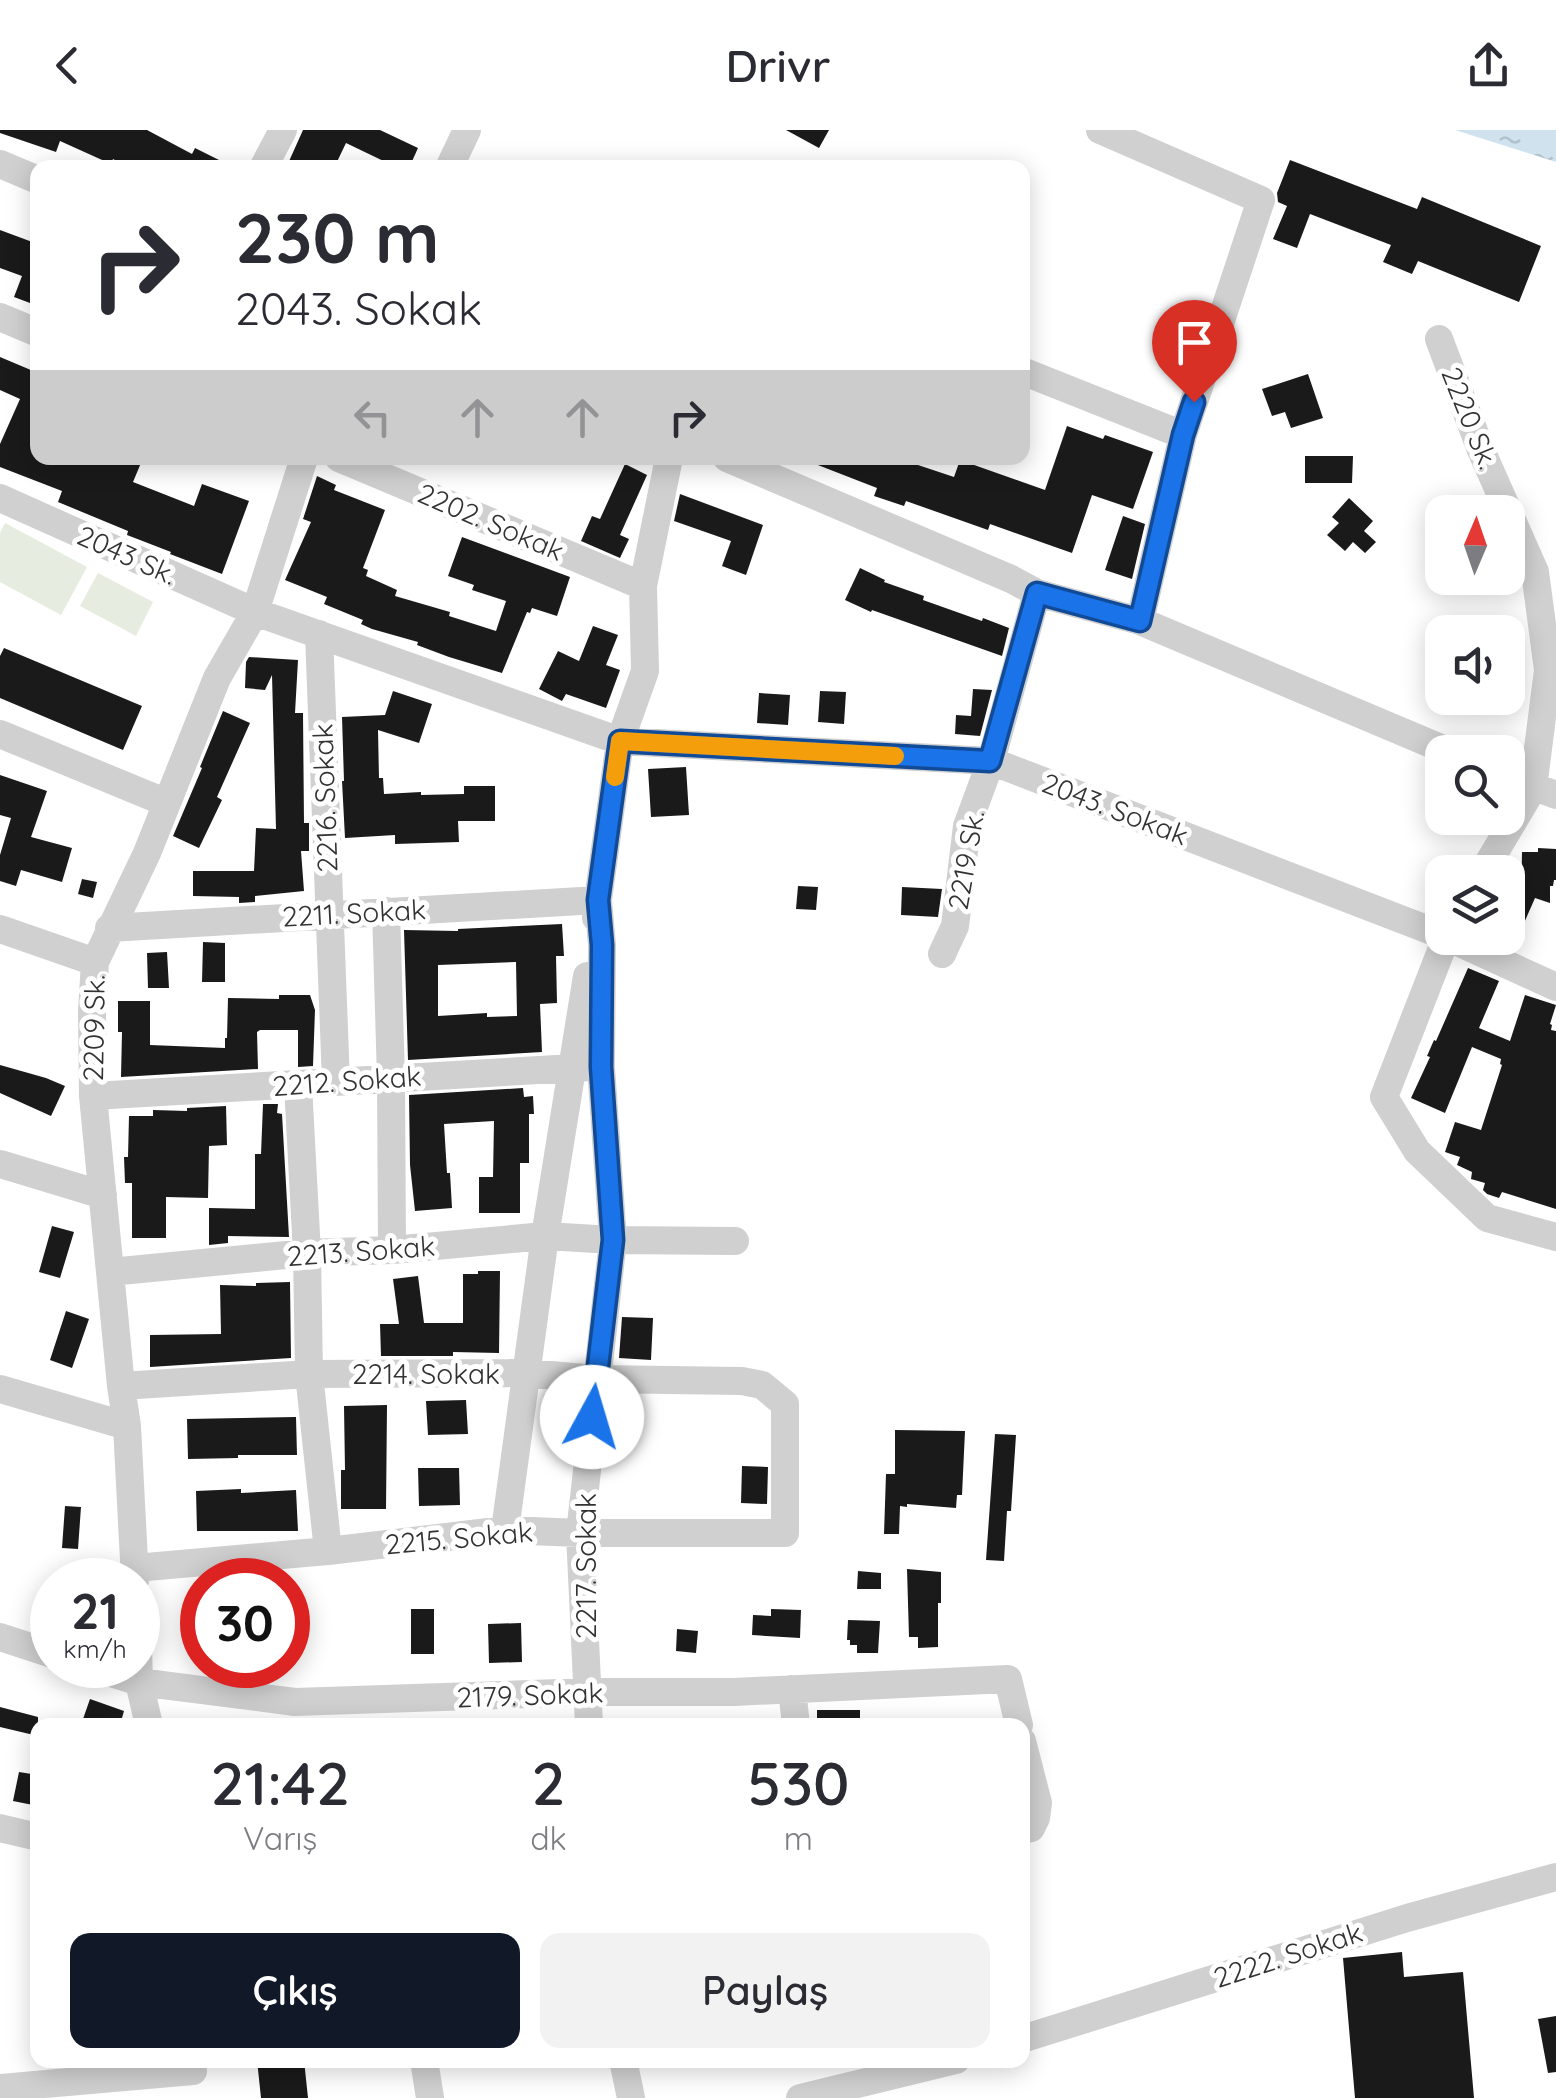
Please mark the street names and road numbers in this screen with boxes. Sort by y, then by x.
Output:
street label: 2220 Sk. [1434,362,1507,474]
street label: 2202. Sokak [413,475,570,568]
street label: 2043 Sk. [72,517,182,592]
street label: 2216. Sokak [304,723,345,873]
street label: 2043. Sokak [1037,765,1193,852]
street label: 2219 Sk. [940,807,991,912]
street label: 2211. Sokak [281,891,427,934]
street label: 2209 Sk. [75,974,112,1082]
street label: 2212. Sokak [271,1058,423,1103]
street label: 2213. Sokak [286,1228,436,1273]
street label: 2214. Sokak [352,1356,500,1391]
street label: 2217. Sokak [568,1493,603,1639]
street label: 2215. Sokak [384,1514,534,1561]
street label: 2179. Sokak [456,1674,604,1715]
street label: 2222. Sokak [1209,1914,1367,1995]

